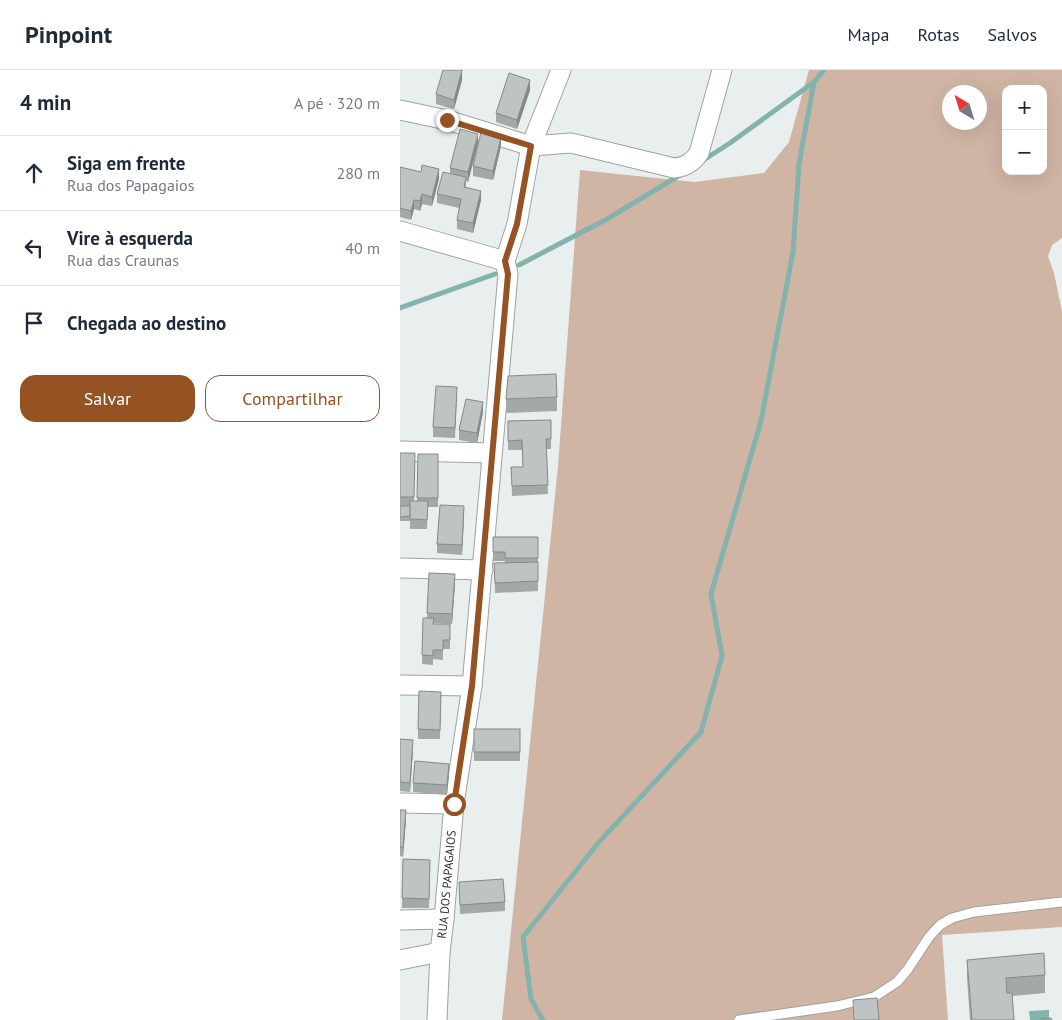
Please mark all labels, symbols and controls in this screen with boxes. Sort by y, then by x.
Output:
text: Pinpoint [25,19,112,50]
text: Mapa [848,23,889,46]
text: Rotas [917,23,960,46]
text: Salvos [988,23,1037,46]
north arrow [942,85,987,130]
map controls [1002,85,1047,175]
button: + [1002,85,1047,130]
text: 4 min [20,89,71,116]
text: A pé · 320 m [294,93,380,113]
route end [436,109,459,132]
button: − [1002,130,1047,175]
text: Siga em frente [67,151,185,175]
icon: ahead [20,159,48,187]
text: 280 m [337,163,380,183]
text: Rua dos Papagaios [67,175,194,195]
text: Vire à esquerda [67,226,193,250]
icon: left [20,234,48,262]
text: 40 m [345,238,380,258]
text: Rua das Craunas [67,250,179,270]
icon: arrive [20,309,48,337]
text: Chegada ao destino [67,311,226,335]
button: Salvar [20,375,195,422]
button: Compartilhar [205,375,380,422]
route start [443,793,466,816]
street label: RUA DOS PAPAGAIOS [434,830,459,939]

